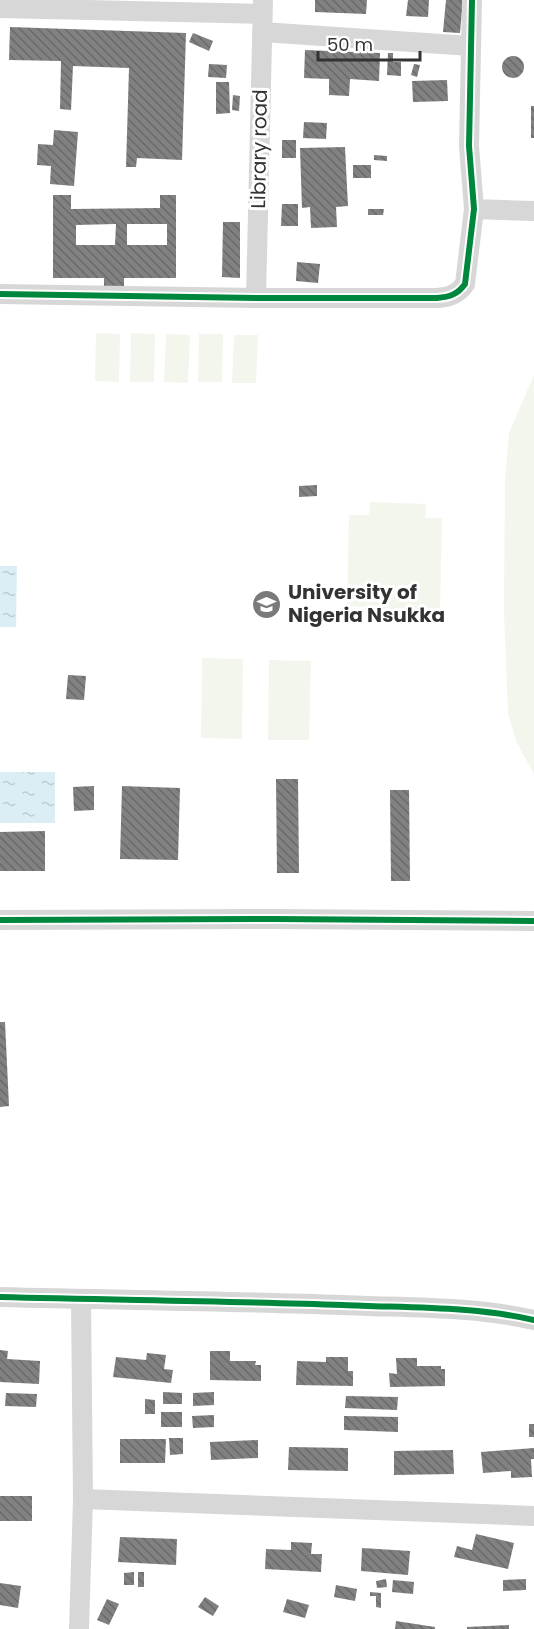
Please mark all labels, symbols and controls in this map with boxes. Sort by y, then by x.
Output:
scale bar [318,24,420,62]
text: 50 m [327,32,373,57]
street label: Library road [244,89,274,209]
place label: University of Nigeria Nsukka [288,578,445,629]
school or university icon: University of Nigeria Nsukka [251,588,283,620]

